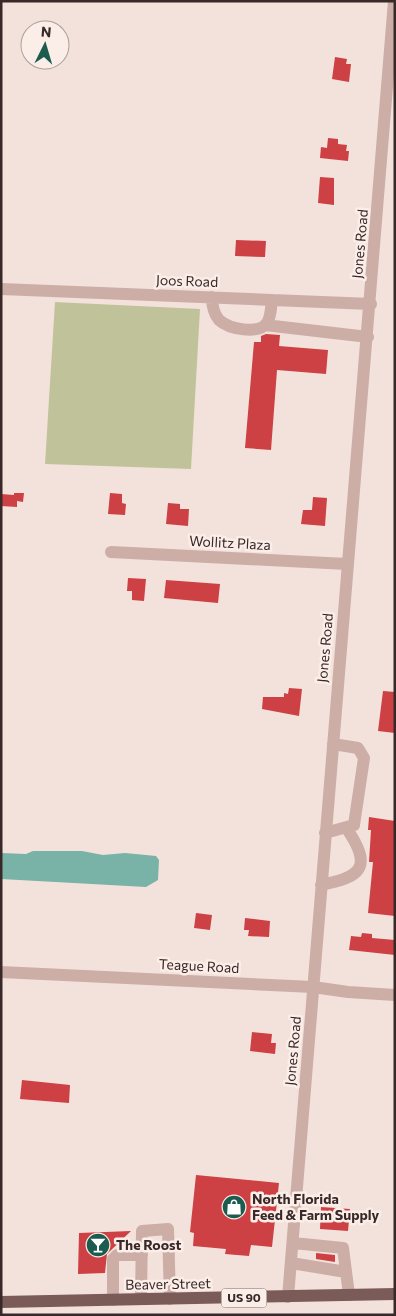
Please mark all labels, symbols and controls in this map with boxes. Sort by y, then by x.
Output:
north arrow [20,20,70,70]
text: N [40,23,52,40]
street label: Jones Road [348,209,371,279]
street label: Joos Road [156,271,219,290]
street label: Wollitz Plaza [189,532,271,553]
street label: Jones Road [313,613,336,683]
street label: Teague Road [158,955,240,976]
street label: Jones Road [281,1016,304,1086]
place label: North Florida Feed & Farm Supply [252,1190,380,1223]
shop icon: North Florida Feed & Farm Supply [221,1194,247,1220]
bar icon: The Roost [85,1232,111,1258]
place label: The Roost [116,1236,181,1253]
street label: Beaver Street [125,1274,211,1293]
road number: US 90 [222,1289,266,1308]

